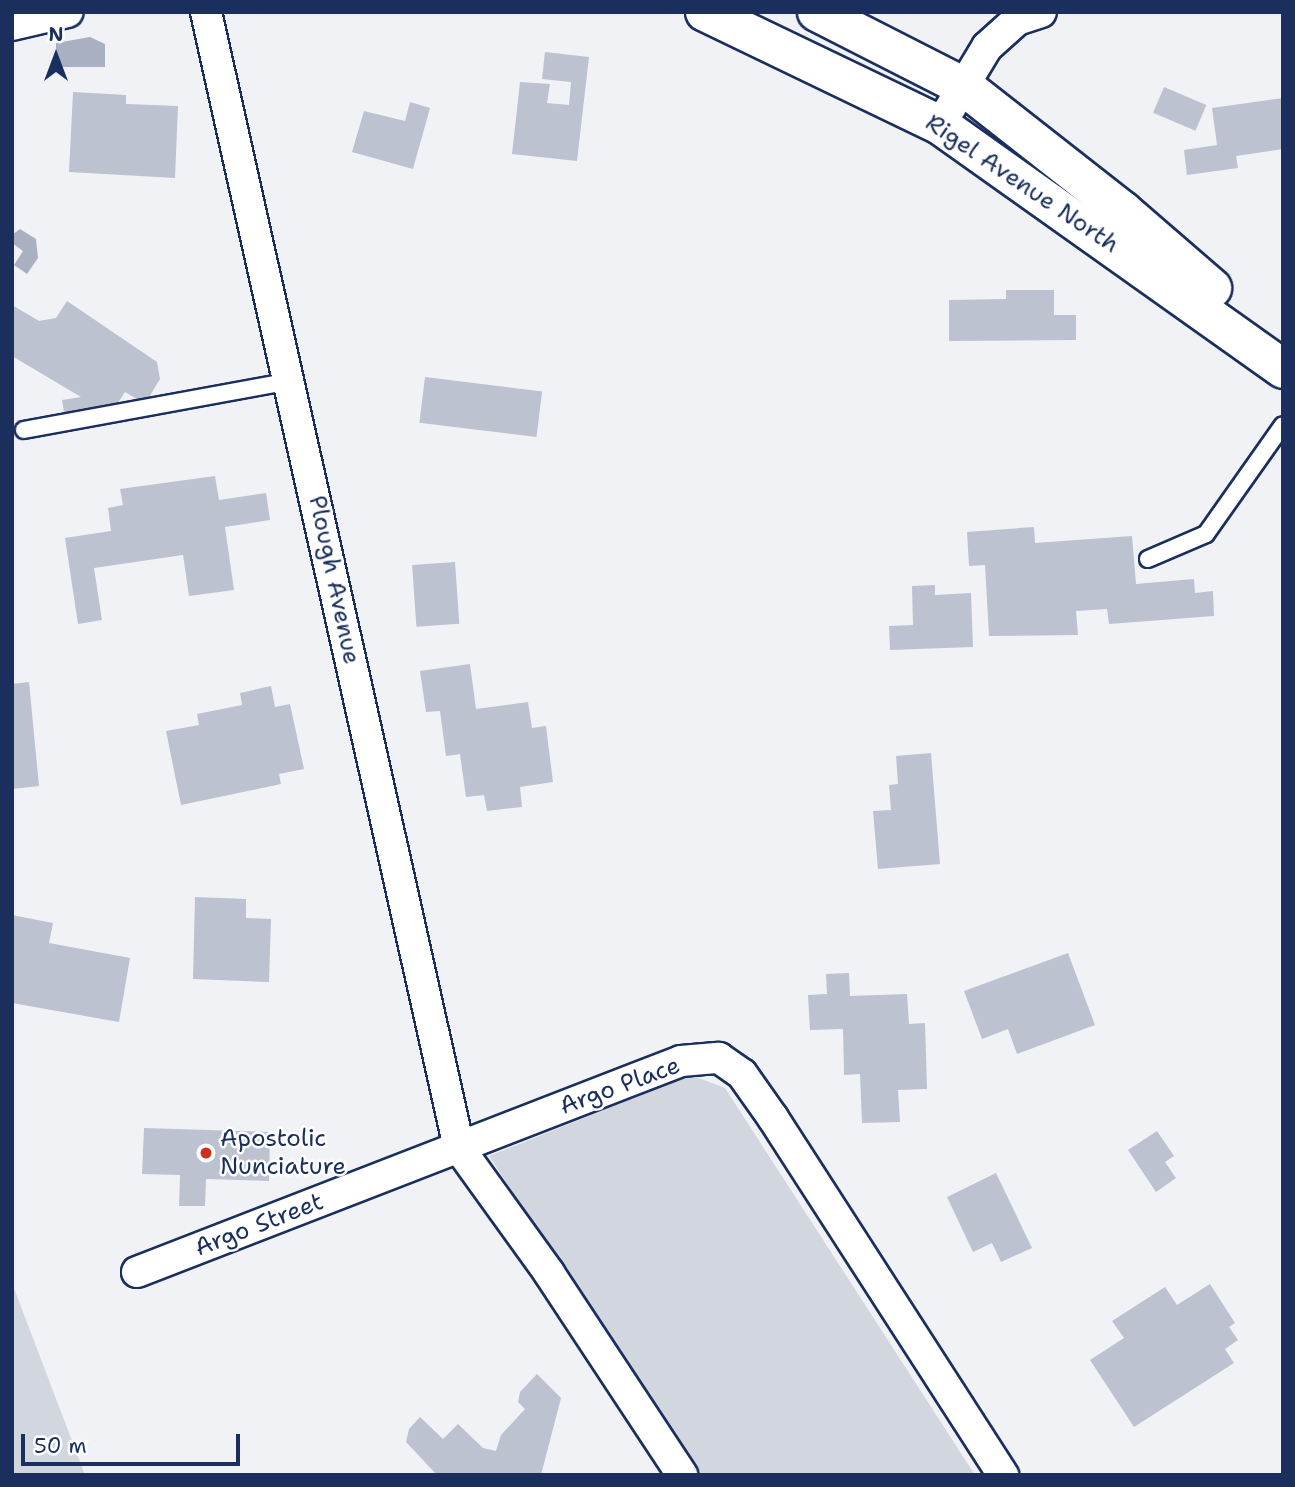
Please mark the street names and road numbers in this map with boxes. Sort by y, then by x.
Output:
street label: Rigel Avenue North [920,109,1124,259]
street label: Plough Avenue [302,493,366,667]
street label: Argo Place [556,1051,684,1121]
street label: Argo Street [191,1187,327,1263]

